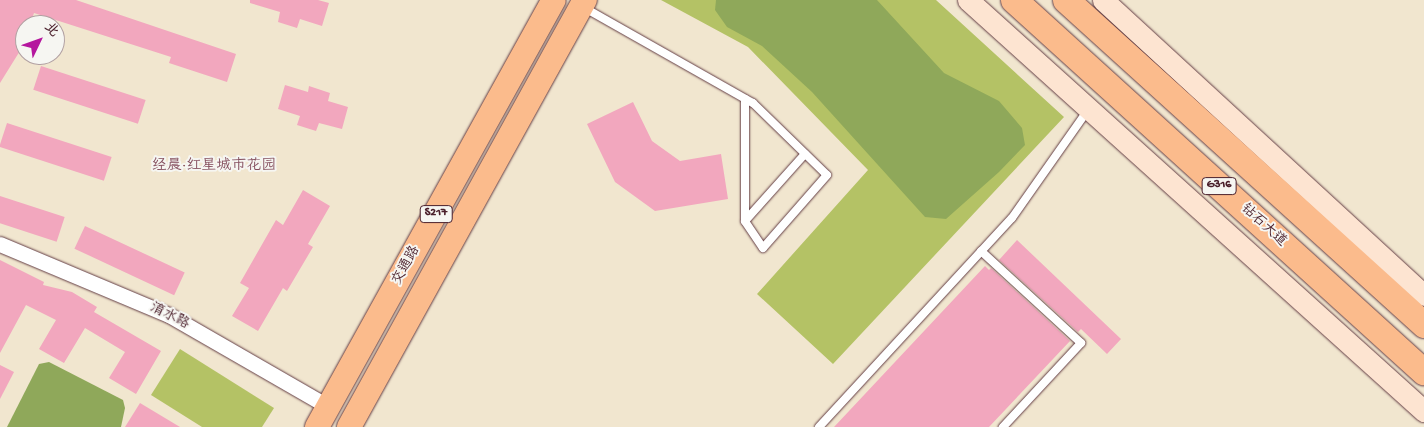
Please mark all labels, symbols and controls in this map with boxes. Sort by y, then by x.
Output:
north arrow [15,15,65,65]
text: 北 [40,19,62,41]
district label: 经晨·红星城市花园 [152,158,276,176]
road number: G316 [1202,177,1236,196]
street label: 钻石大道 [1237,201,1289,251]
road number: S217 [418,204,454,223]
street label: 交通路 [389,244,425,288]
street label: 淯水路 [146,300,192,334]

